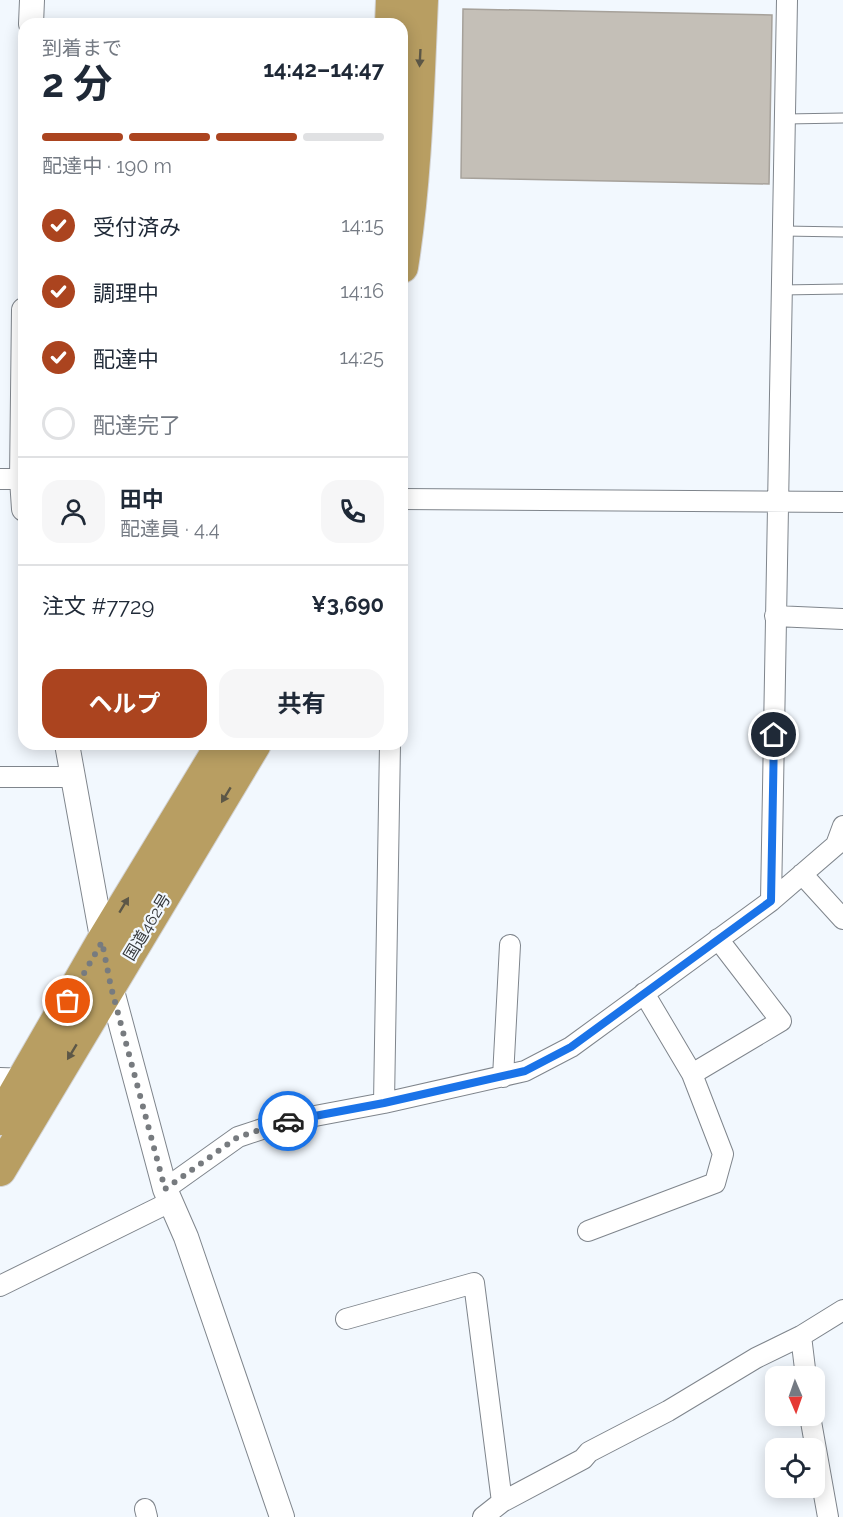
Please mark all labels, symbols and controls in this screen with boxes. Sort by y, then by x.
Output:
text: 到着まで [42,36,122,60]
one-way arrow [415,49,424,68]
text: 14:42–14:47 [263,56,384,82]
text: 2 分 [42,60,112,106]
text: 配達中 · 190 m [42,154,172,178]
icon: check [42,209,75,242]
text: 14:15 [341,213,384,237]
text: 受付済み [93,214,181,240]
icon: check [42,275,75,308]
text: 14:16 [340,279,384,303]
text: 調理中 [93,280,159,306]
icon: check [42,341,75,374]
text: 14:25 [339,345,384,369]
text: 配達中 [93,346,159,372]
text: 配達完了 [93,412,181,438]
button: person [42,480,105,543]
button: phone [321,480,384,543]
text: 田中 [120,486,164,512]
text: 配達員 · 4.4 [120,517,220,541]
text: ¥3,690 [311,591,384,617]
text: 注文 #7729 [42,593,154,619]
button: ヘルプ [42,669,207,738]
button: 共有 [219,669,384,738]
pin [748,709,799,760]
icon: home [757,718,790,751]
one-way arrow [221,787,232,803]
street label: 国道462号 [120,890,174,964]
one-way arrow [119,897,130,913]
pin [42,975,93,1026]
icon: bag [51,984,84,1017]
one-way arrow [66,1044,77,1060]
courier [258,1091,318,1151]
icon: car [272,1105,305,1138]
north arrow [765,1366,825,1426]
map controls [765,1366,825,1498]
button: locate [765,1438,825,1498]

